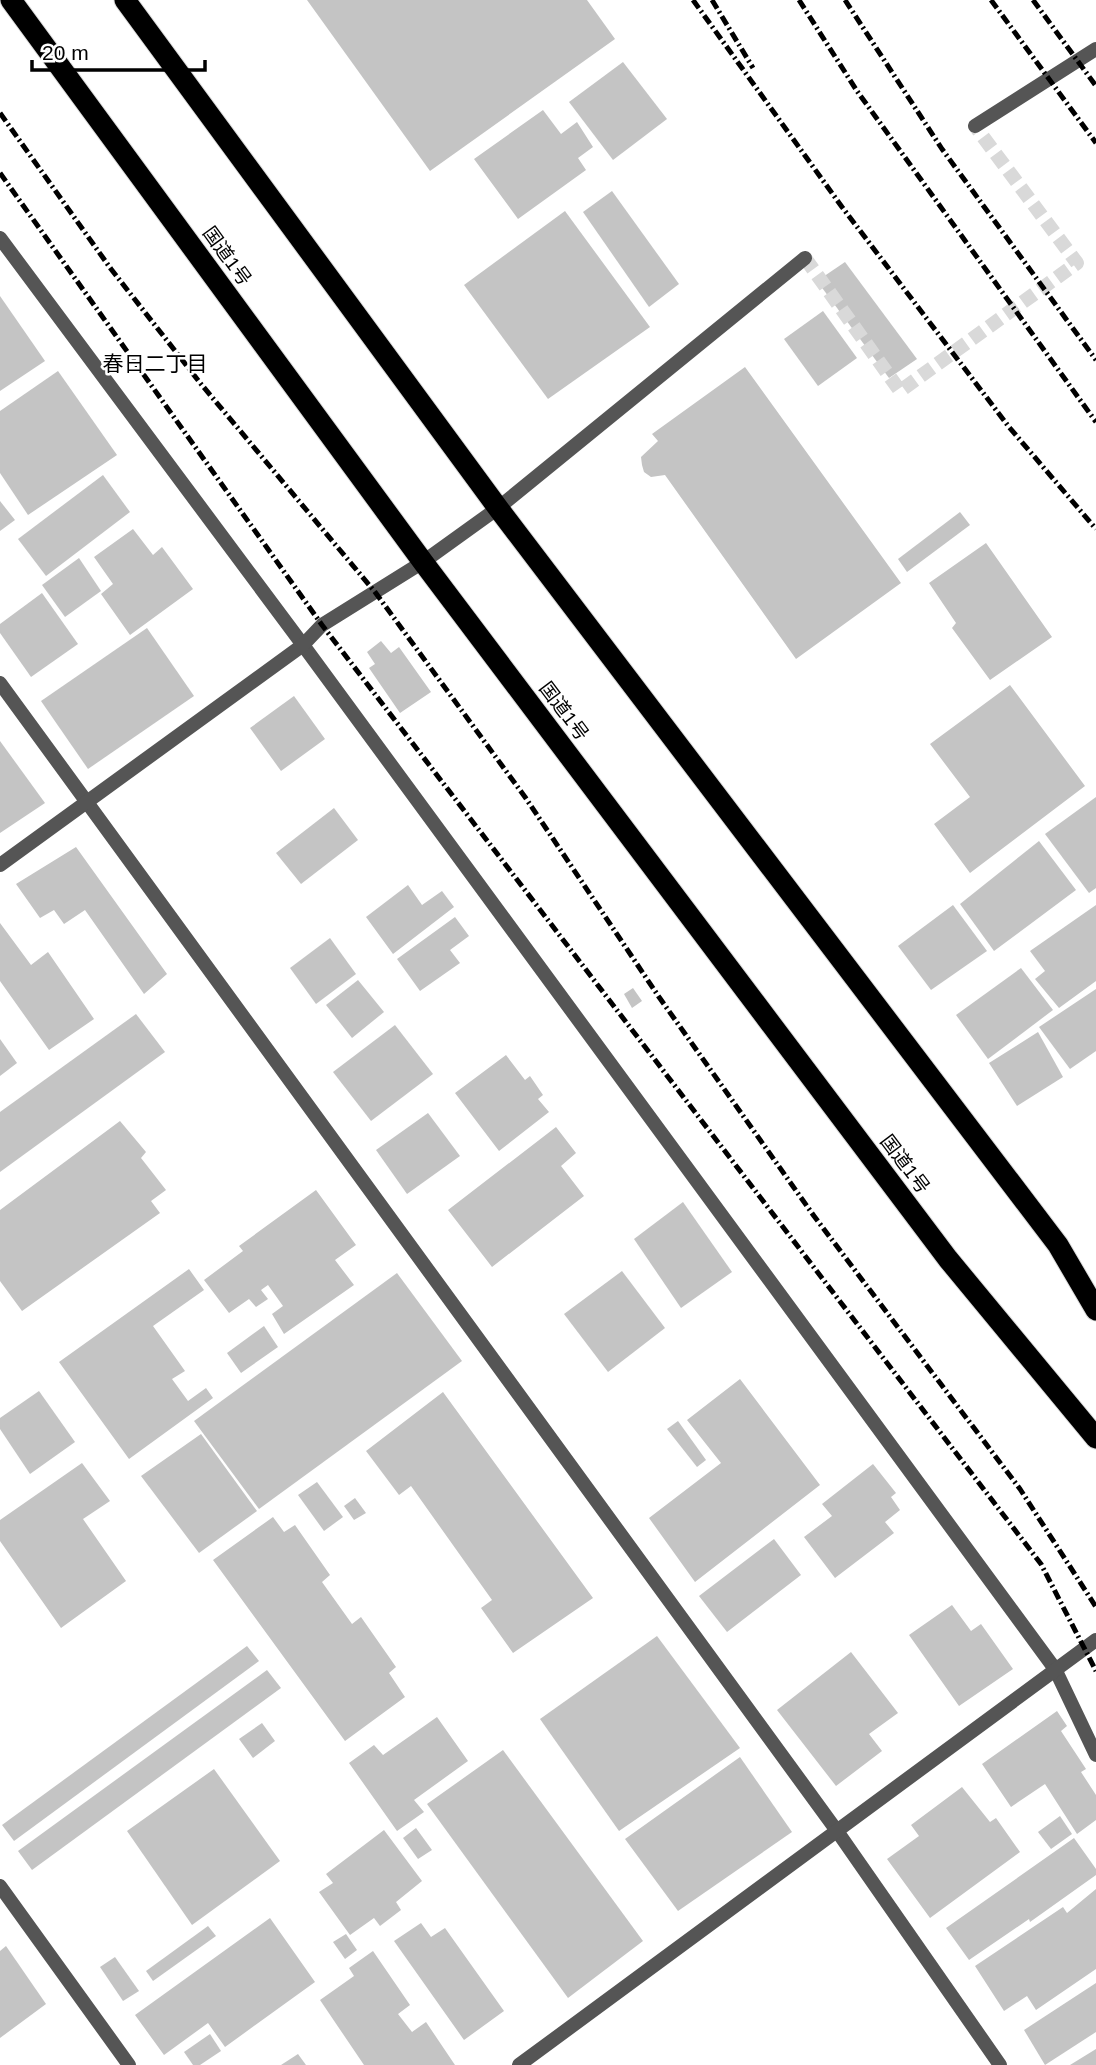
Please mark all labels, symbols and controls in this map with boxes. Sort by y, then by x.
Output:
scale bar [32,28,205,72]
text: 20 m [42,41,89,64]
street label: 国道1号 [199,222,255,290]
district label: 春日二丁目 [103,352,208,375]
street label: 国道1号 [535,678,593,744]
street label: 国道1号 [876,1131,934,1197]

